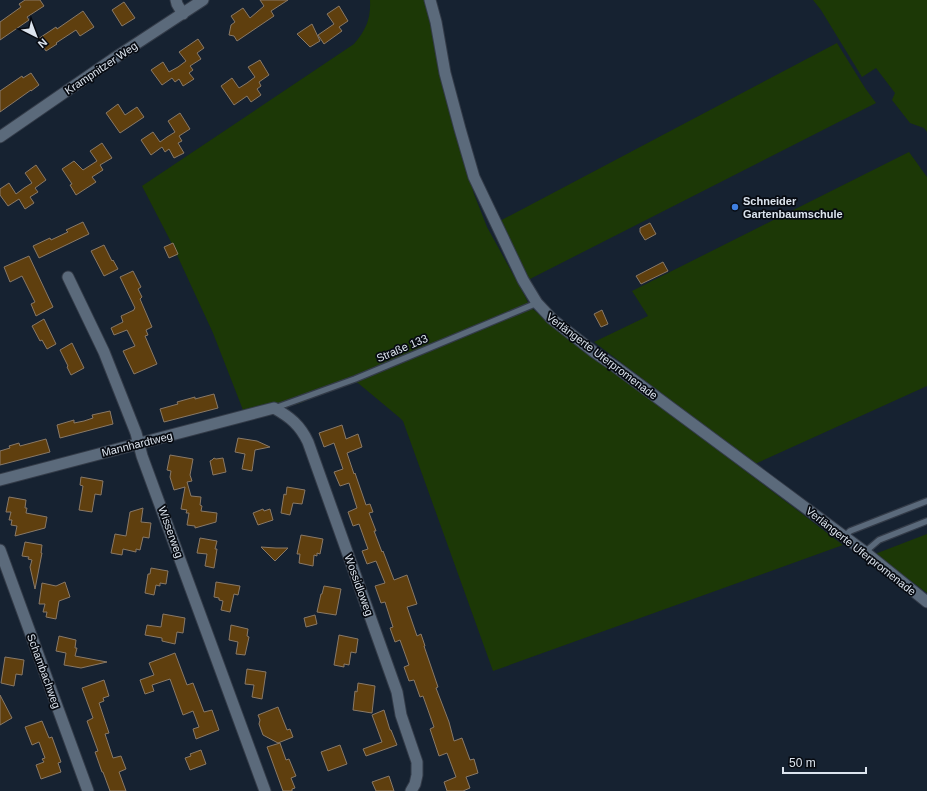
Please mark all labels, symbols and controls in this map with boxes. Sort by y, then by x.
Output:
north arrow [16,16,56,56]
text: N [36,36,50,51]
street label: Krampnitzer Weg [63,39,139,97]
place label: Schneider Gartenbaumschule [743,195,843,220]
marker: Schneider Gartenbaumschule [730,202,740,212]
street label: Verlängerte Uferpromenade [544,310,660,402]
street label: Straße 133 [375,332,429,364]
street label: Mannhardtweg [100,429,174,459]
street label: Verlängerte Uferpromenade [804,504,918,598]
street label: Wisserweg [156,505,186,559]
street label: Wossidloweg [342,553,376,617]
street label: Schambachweg [25,632,63,710]
scale bar [783,749,866,775]
text: 50 m [789,756,816,770]

